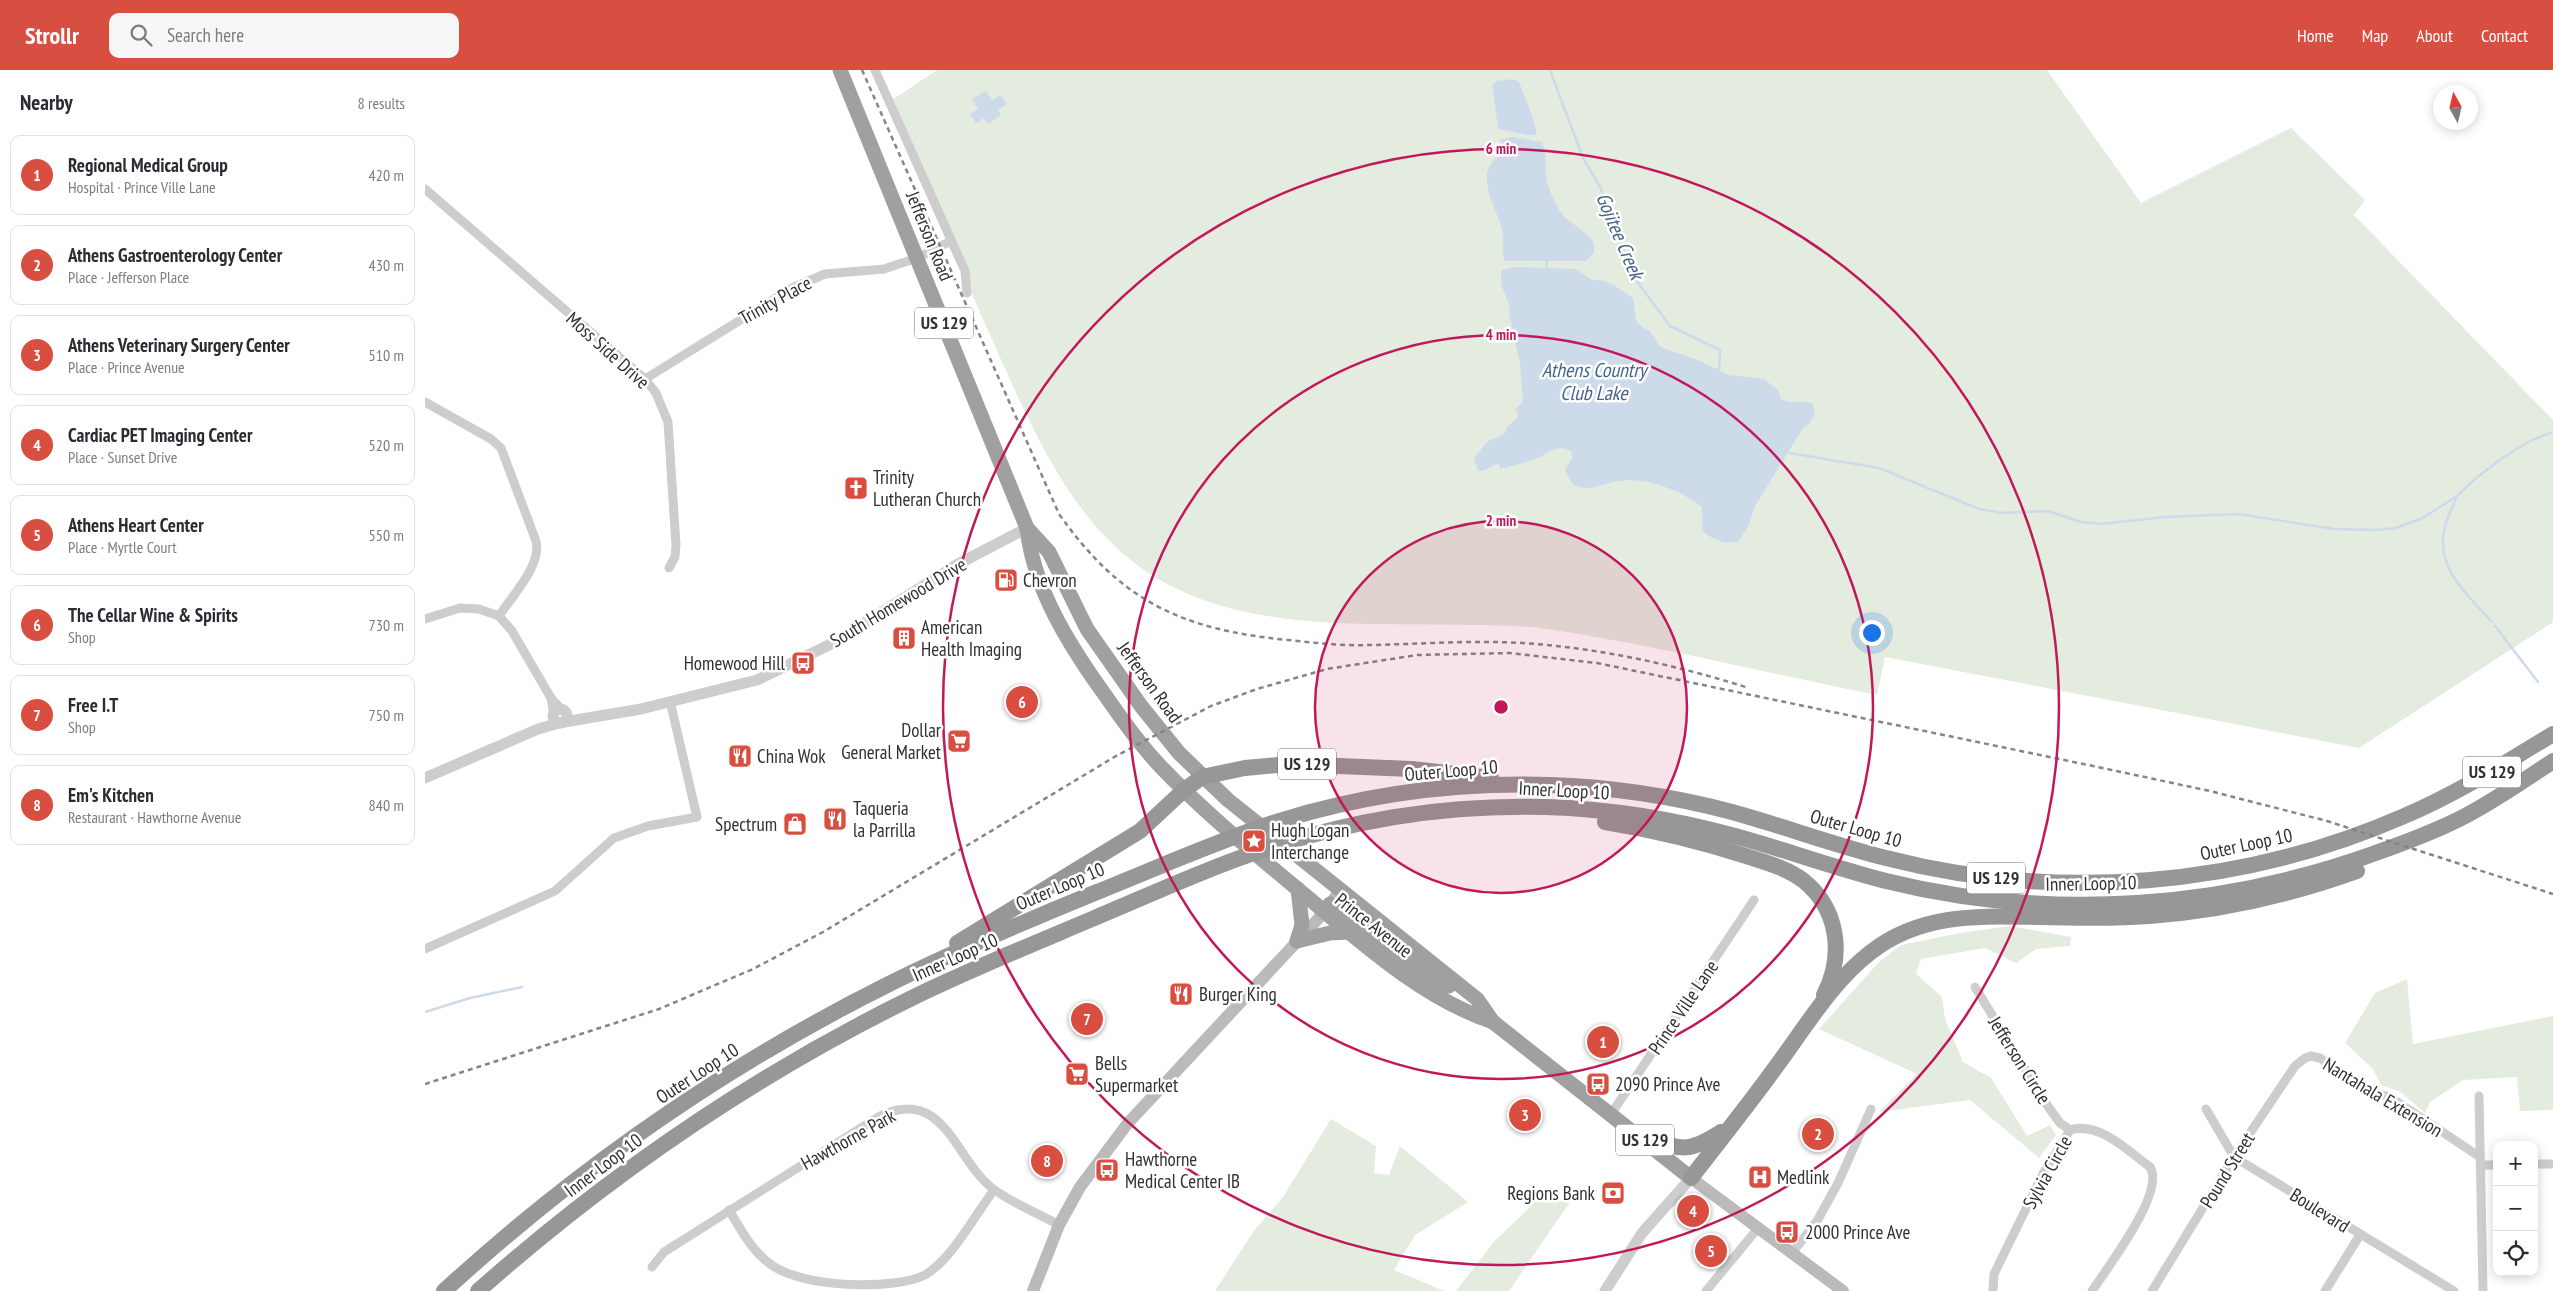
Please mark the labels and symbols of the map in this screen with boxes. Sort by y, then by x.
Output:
north arrow [2433,85,2478,130]
text: 6 min [1486,139,1516,158]
street label: Jefferson Road [901,187,959,284]
water label: Gojitee Creek [1590,189,1651,285]
street label: Trinity Place [735,270,816,330]
street label: Moss Side Drive [561,306,655,394]
road number: US 129 [915,308,973,338]
text: 4 min [1486,325,1516,344]
water label: Athens Country Club Lake [1542,357,1649,406]
place label: Trinity Lutheran Church [873,465,981,511]
church icon: Trinity Lutheran Church [843,475,869,501]
text: 2 min [1486,511,1516,530]
street label: South Homewood Drive [825,552,971,652]
fuel station icon: Chevron [993,567,1019,593]
place label: Chevron [1023,568,1077,592]
place label: American Health Imaging [921,615,1022,661]
your location [1859,620,1885,646]
building icon: American Health Imaging [891,625,917,651]
street label: Jefferson Road [1112,636,1187,727]
bus stop icon: Homewood Hill [790,650,816,676]
place label: Homewood Hill [684,651,786,675]
pin: 6 [1006,683,1038,721]
centre of rings [1492,698,1510,716]
place label: Dollar General Market [841,718,942,764]
supermarket icon: Dollar General Market [946,728,972,754]
restaurant icon: China Wok [727,743,753,769]
place label: China Wok [757,744,826,768]
road number: US 129 [1278,749,1336,780]
street label: Outer Loop 10 [1403,754,1499,786]
road number: US 129 [2463,756,2521,788]
street label: Inner Loop 10 [1518,776,1610,804]
place label: Taqueria la Parrilla [853,796,916,842]
street label: Outer Loop 10 [1808,804,1904,852]
restaurant icon: Taqueria la Parrilla [822,806,848,832]
shop icon: Spectrum [782,811,808,837]
place label: Spectrum [715,812,777,836]
place label: Hugh Logan Interchange [1271,818,1349,864]
street label: Outer Loop 10 [2198,823,2294,865]
place icon: Hugh Logan Interchange [1241,828,1267,854]
street label: Outer Loop 10 [1012,857,1108,915]
road number: US 129 [1967,862,2025,894]
street label: Inner Loop 10 [2045,870,2137,896]
street label: Prince Avenue [1331,887,1418,963]
street label: Inner Loop 10 [909,928,1001,986]
street label: Prince Ville Lane [1643,955,1723,1059]
restaurant icon: Burger King [1168,981,1194,1007]
place label: Burger King [1199,982,1277,1006]
pin: 7 [1071,1000,1103,1038]
street label: Jefferson Circle [1983,1011,2057,1109]
pin: 1 [1587,1023,1619,1061]
street label: Outer Loop 10 [651,1037,743,1109]
place label: Bells Supermarket [1095,1051,1179,1097]
street label: Nantahala Extension [2319,1052,2447,1142]
supermarket icon: Bells Supermarket [1064,1061,1090,1087]
bus stop icon: 2090 Prince Ave [1585,1071,1611,1097]
place label: 2090 Prince Ave [1615,1072,1721,1096]
pin: 3 [1509,1096,1541,1134]
street label: Hawthorne Park [797,1103,900,1175]
pin: 2 [1802,1115,1834,1153]
road number: US 129 [1616,1124,1674,1156]
street label: Pound Street [2194,1127,2260,1212]
street label: Inner Loop 10 [559,1128,647,1202]
street label: Sylvia Circle [2017,1131,2077,1213]
pin: 8 [1031,1142,1063,1180]
place label: Hawthorne Medical Center IB [1125,1147,1240,1193]
bus stop icon: Hawthorne Medical Center IB [1094,1157,1120,1183]
hospital icon: Medlink [1747,1164,1773,1190]
place label: Medlink [1777,1165,1830,1189]
bank icon: Regions Bank [1600,1180,1626,1206]
place label: Regions Bank [1507,1181,1596,1205]
street label: Boulevard [2286,1182,2354,1238]
pin: 4 [1677,1192,1709,1230]
bus stop icon: 2000 Prince Ave [1774,1219,1800,1245]
place label: 2000 Prince Ave [1805,1220,1911,1244]
pin: 5 [1695,1232,1727,1270]

